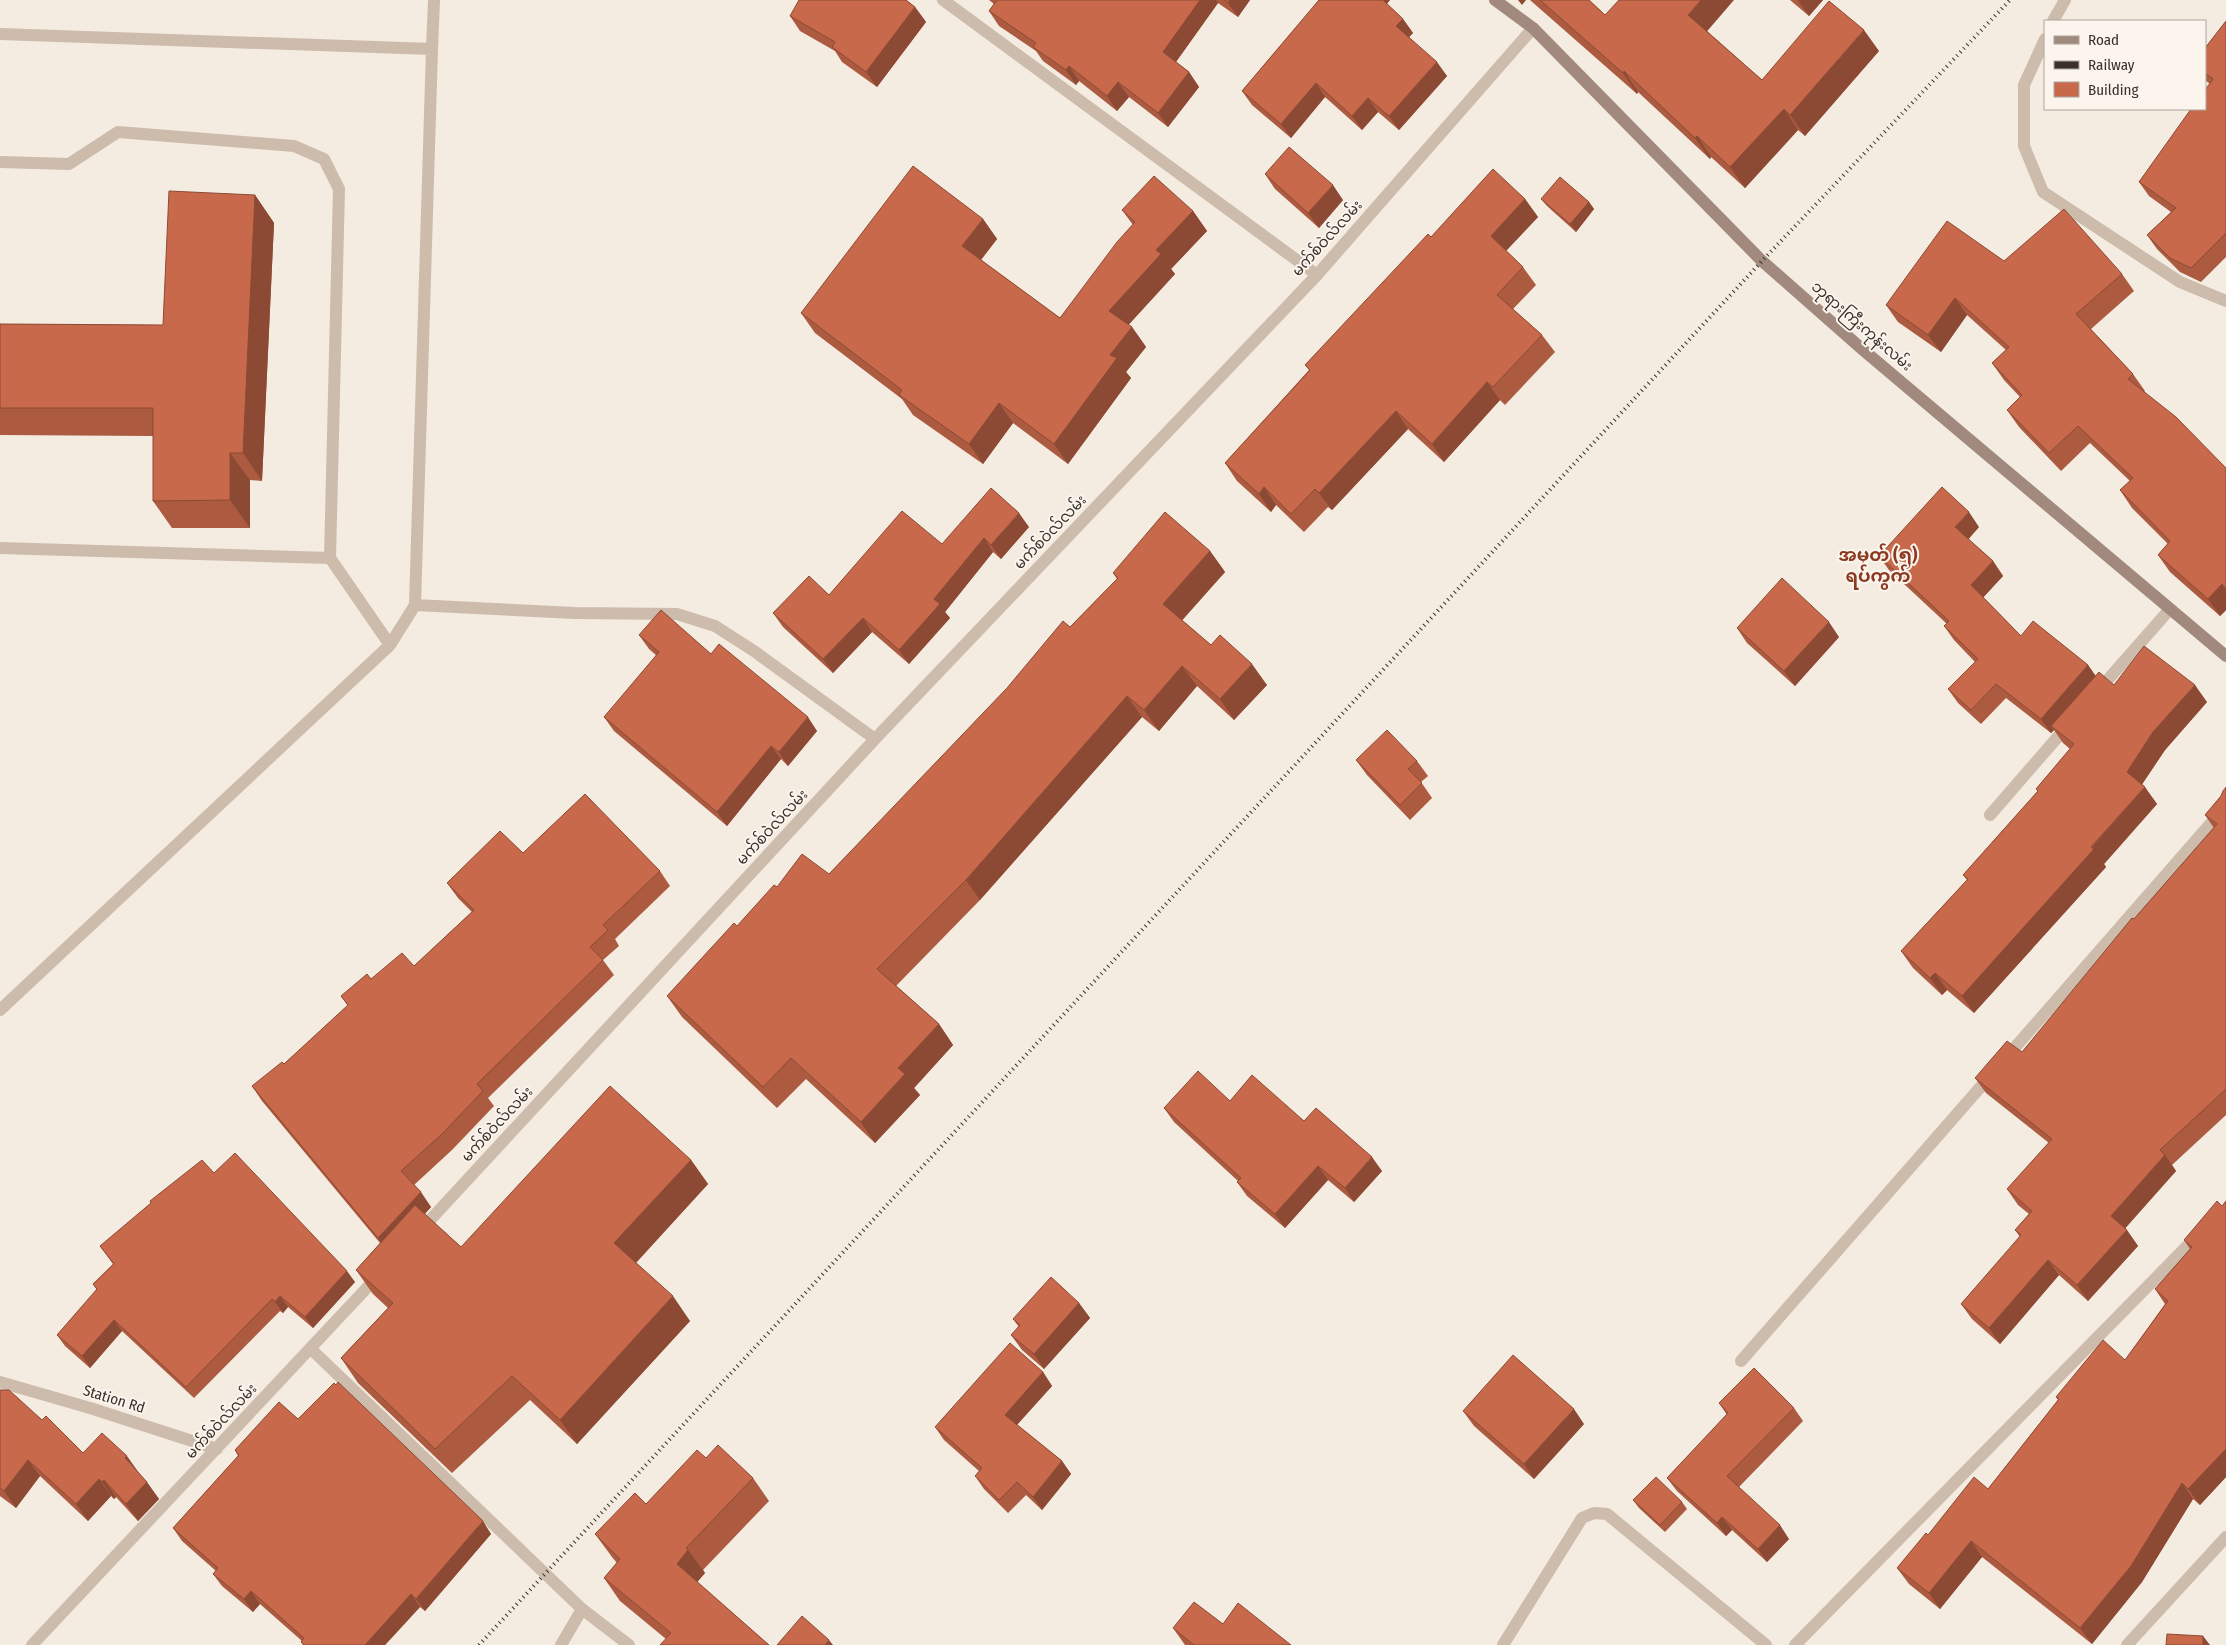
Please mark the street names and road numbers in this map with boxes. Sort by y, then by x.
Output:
street label: မက်စ်ဝဲလ်လမ်း [1287,196,1366,280]
street label: ဘုရားကြီးကုန်းလမ်း [1806,277,1917,377]
street label: မက်စ်ဝဲလ်လမ်း [1009,490,1090,573]
street label: မက်စ်ဝဲလ်လမ်း [732,785,811,868]
street label: မက်စ်ဝဲလ်လမ်း [457,1082,536,1165]
street label: မက်စ်ဝဲလ်လမ်း [181,1379,260,1462]
street label: Station Rd [81,1381,147,1417]

